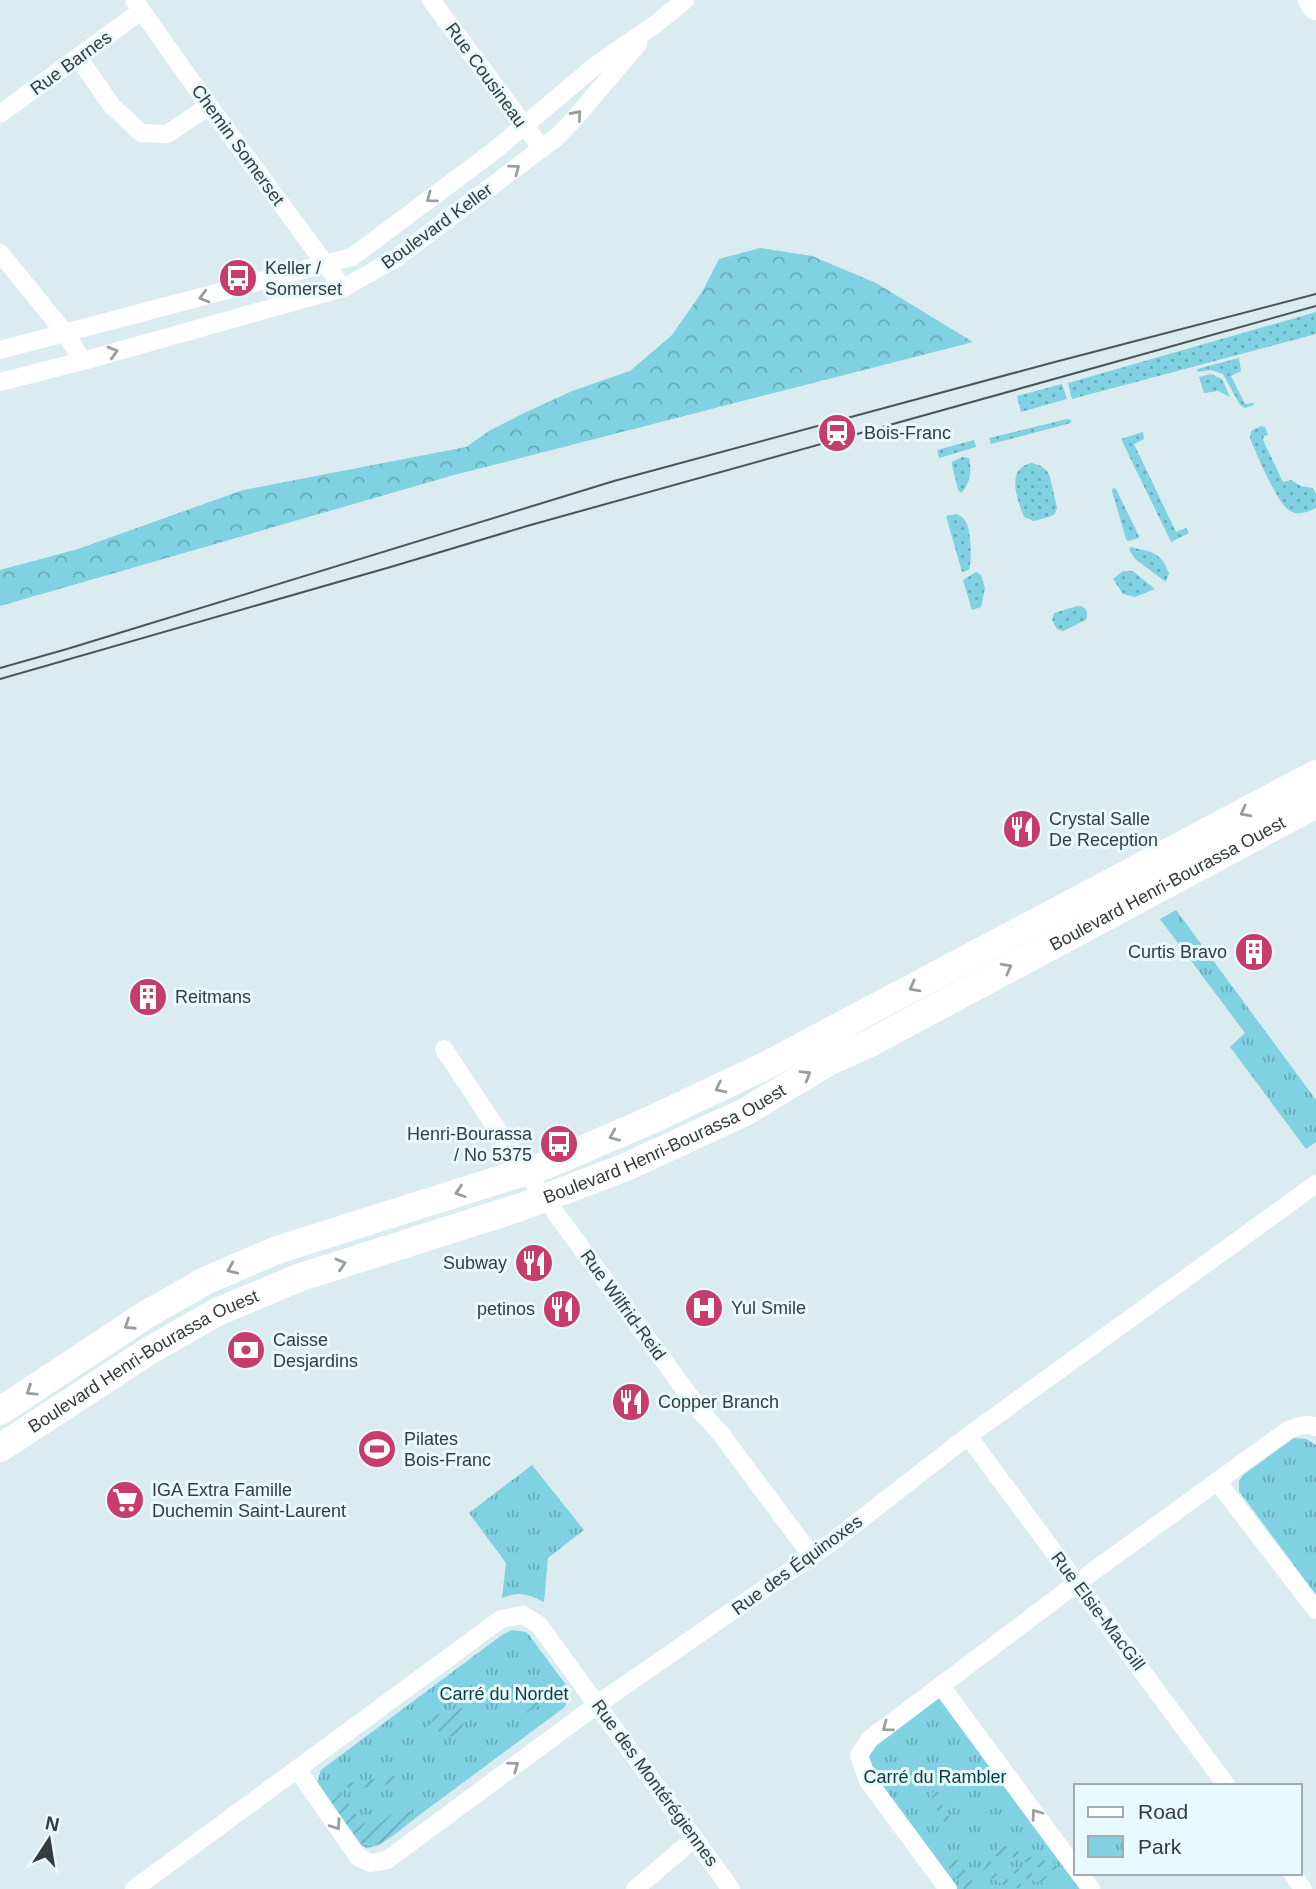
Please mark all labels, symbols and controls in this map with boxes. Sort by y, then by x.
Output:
street label: Rue Cousineau [441,19,531,131]
street label: Rue Barnes [27,27,115,99]
street label: Chemin Somerset [188,81,288,209]
one-way arrow [569,111,581,124]
one-way arrow [507,164,520,177]
street label: Boulevard Keller [378,179,496,273]
one-way arrow [426,189,439,202]
bus stop icon: Keller / Somerset [217,257,259,299]
place label: Keller / Somerset [265,258,342,299]
one-way arrow [198,288,210,303]
one-way arrow [107,346,119,361]
station icon: Bois-Franc [816,412,858,454]
place label: Bois-Franc [864,423,951,443]
one-way arrow [1239,804,1252,818]
restaurant icon: Crystal Salle De Reception [1001,808,1043,850]
place label: Crystal Salle De Reception [1049,809,1158,850]
street label: Boulevard Henri-Bourassa Ouest [1046,812,1289,955]
building icon: Curtis Bravo [1233,931,1275,973]
place label: Curtis Bravo [1128,942,1227,962]
one-way arrow [1000,963,1012,976]
building icon: Reitmans [127,976,169,1018]
one-way arrow [908,979,921,993]
place label: Reitmans [175,987,251,1007]
one-way arrow [799,1070,812,1083]
street label: Boulevard Henri-Bourassa Ouest [541,1080,789,1208]
one-way arrow [715,1080,727,1094]
bus stop icon: Henri-Bourassa / No 5375 [538,1123,580,1165]
place label: Henri-Bourassa / No 5375 [407,1124,533,1165]
one-way arrow [609,1128,621,1142]
one-way arrow [454,1184,466,1199]
restaurant icon: Subway [513,1242,555,1284]
street label: Rue Wilfrid-Reid [576,1246,670,1364]
place label: Subway [443,1253,507,1273]
one-way arrow [335,1258,347,1273]
one-way arrow [227,1261,239,1275]
street label: Boulevard Henri-Bourassa Ouest [25,1286,261,1437]
hospital icon: Yul Smile [683,1287,725,1329]
restaurant icon: petinos [541,1288,583,1330]
place label: Yul Smile [731,1298,806,1318]
place label: petinos [477,1299,535,1319]
one-way arrow [123,1317,136,1330]
bank icon: Caisse Desjardins [225,1329,267,1371]
place label: Caisse Desjardins [273,1330,358,1371]
restaurant icon: Copper Branch [610,1381,652,1423]
one-way arrow [25,1383,38,1396]
place label: Copper Branch [658,1392,779,1412]
sports icon: Pilates Bois-Franc [356,1428,398,1470]
place label: Pilates Bois-Franc [404,1429,491,1470]
supermarket icon: IGA Extra Famille Duchemin Saint-Laurent [104,1479,146,1521]
place label: IGA Extra Famille Duchemin Saint-Laurent [152,1480,346,1521]
street label: Rue des Équinoxes [728,1511,866,1619]
street label: Rue Elsie-MacGill [1047,1548,1149,1674]
park label: Carré du Nordet [439,1684,569,1704]
street label: Rue des Montérégiennes [588,1696,722,1870]
one-way arrow [882,1719,895,1732]
one-way arrow [506,1762,519,1774]
park label: Carré du Rambler [863,1767,1007,1787]
legend [1074,1784,1302,1875]
text: Road [1138,1800,1188,1823]
north arrow [14,1805,84,1875]
one-way arrow [1031,1809,1044,1822]
text: N [44,1812,61,1836]
one-way arrow [328,1817,340,1830]
text: Park [1138,1835,1182,1858]

